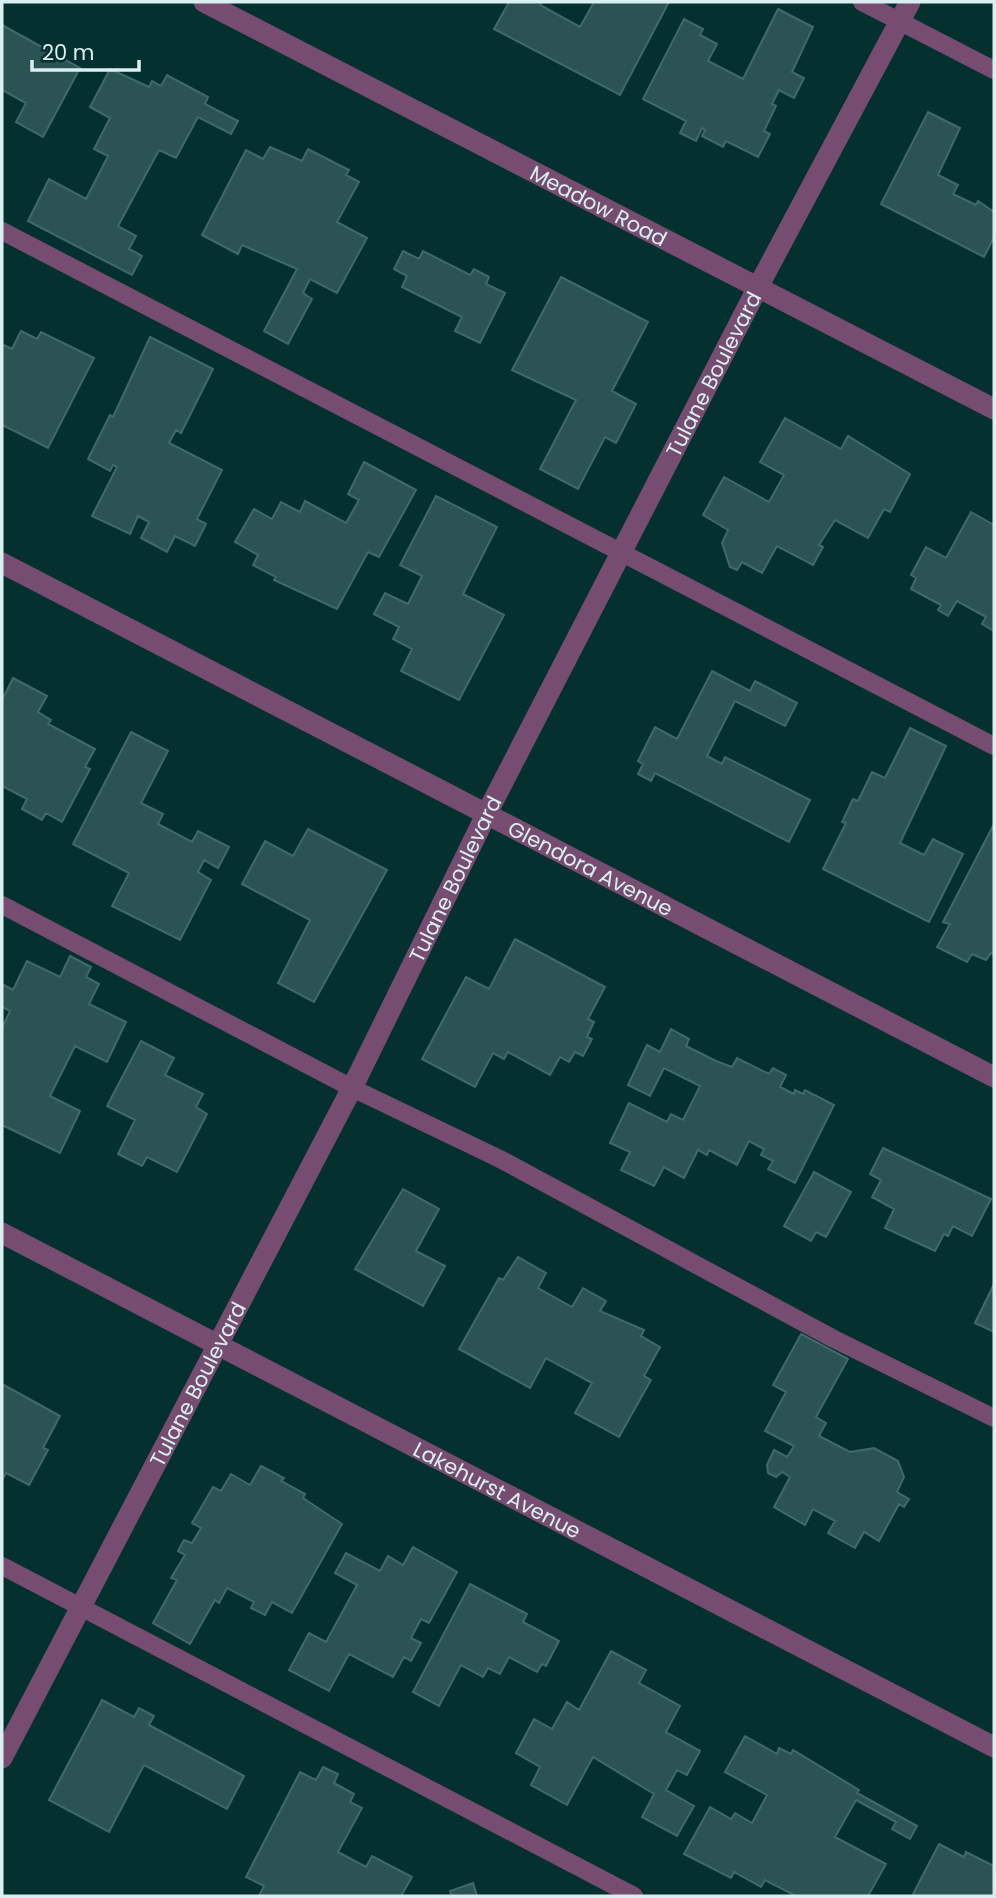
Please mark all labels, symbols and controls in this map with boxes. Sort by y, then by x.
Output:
scale bar [32,28,138,72]
text: 20 m [42,38,95,67]
street label: Meadow Road [525,158,672,253]
street label: Tulane Boulevard [658,286,768,462]
street label: Tulane Boulevard [402,790,508,967]
street label: Glendora Avenue [503,813,678,923]
street label: Tulane Boulevard [142,1296,252,1471]
street label: Lakehurst Avenue [409,1434,586,1545]

